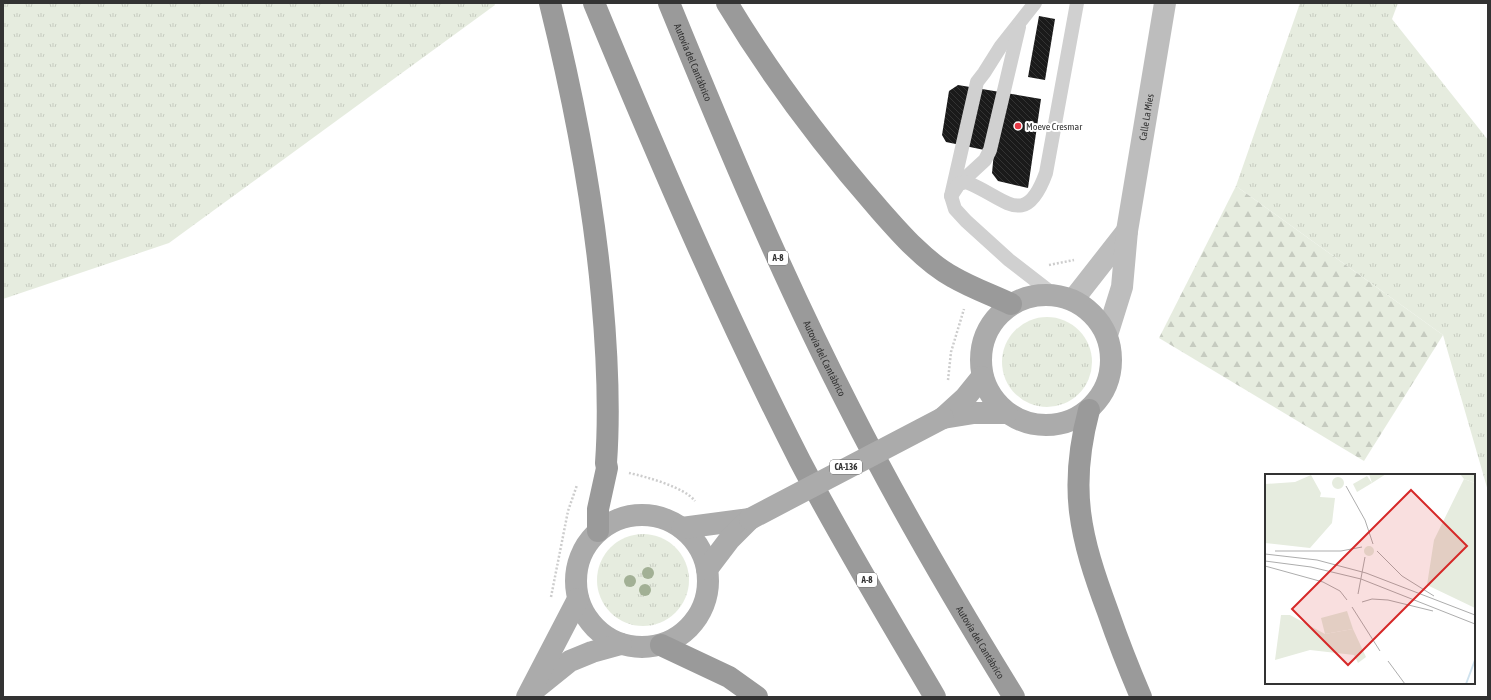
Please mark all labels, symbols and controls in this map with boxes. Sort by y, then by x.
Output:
street label: Autovía del Cantábrico [672,22,714,103]
street label: Calle La Mies [1137,92,1156,141]
marker: Moeve Cresmar [1013,121,1023,131]
place label: Moeve Cresmar [1026,121,1083,132]
road number: A-8 [768,251,788,265]
street label: Autovía del Cantábrico [801,319,848,398]
road number: CA-136 [830,460,862,474]
inset map [1265,474,1475,684]
road number: A-8 [857,573,877,587]
street label: Autovía del Cantábrico [954,604,1007,681]

